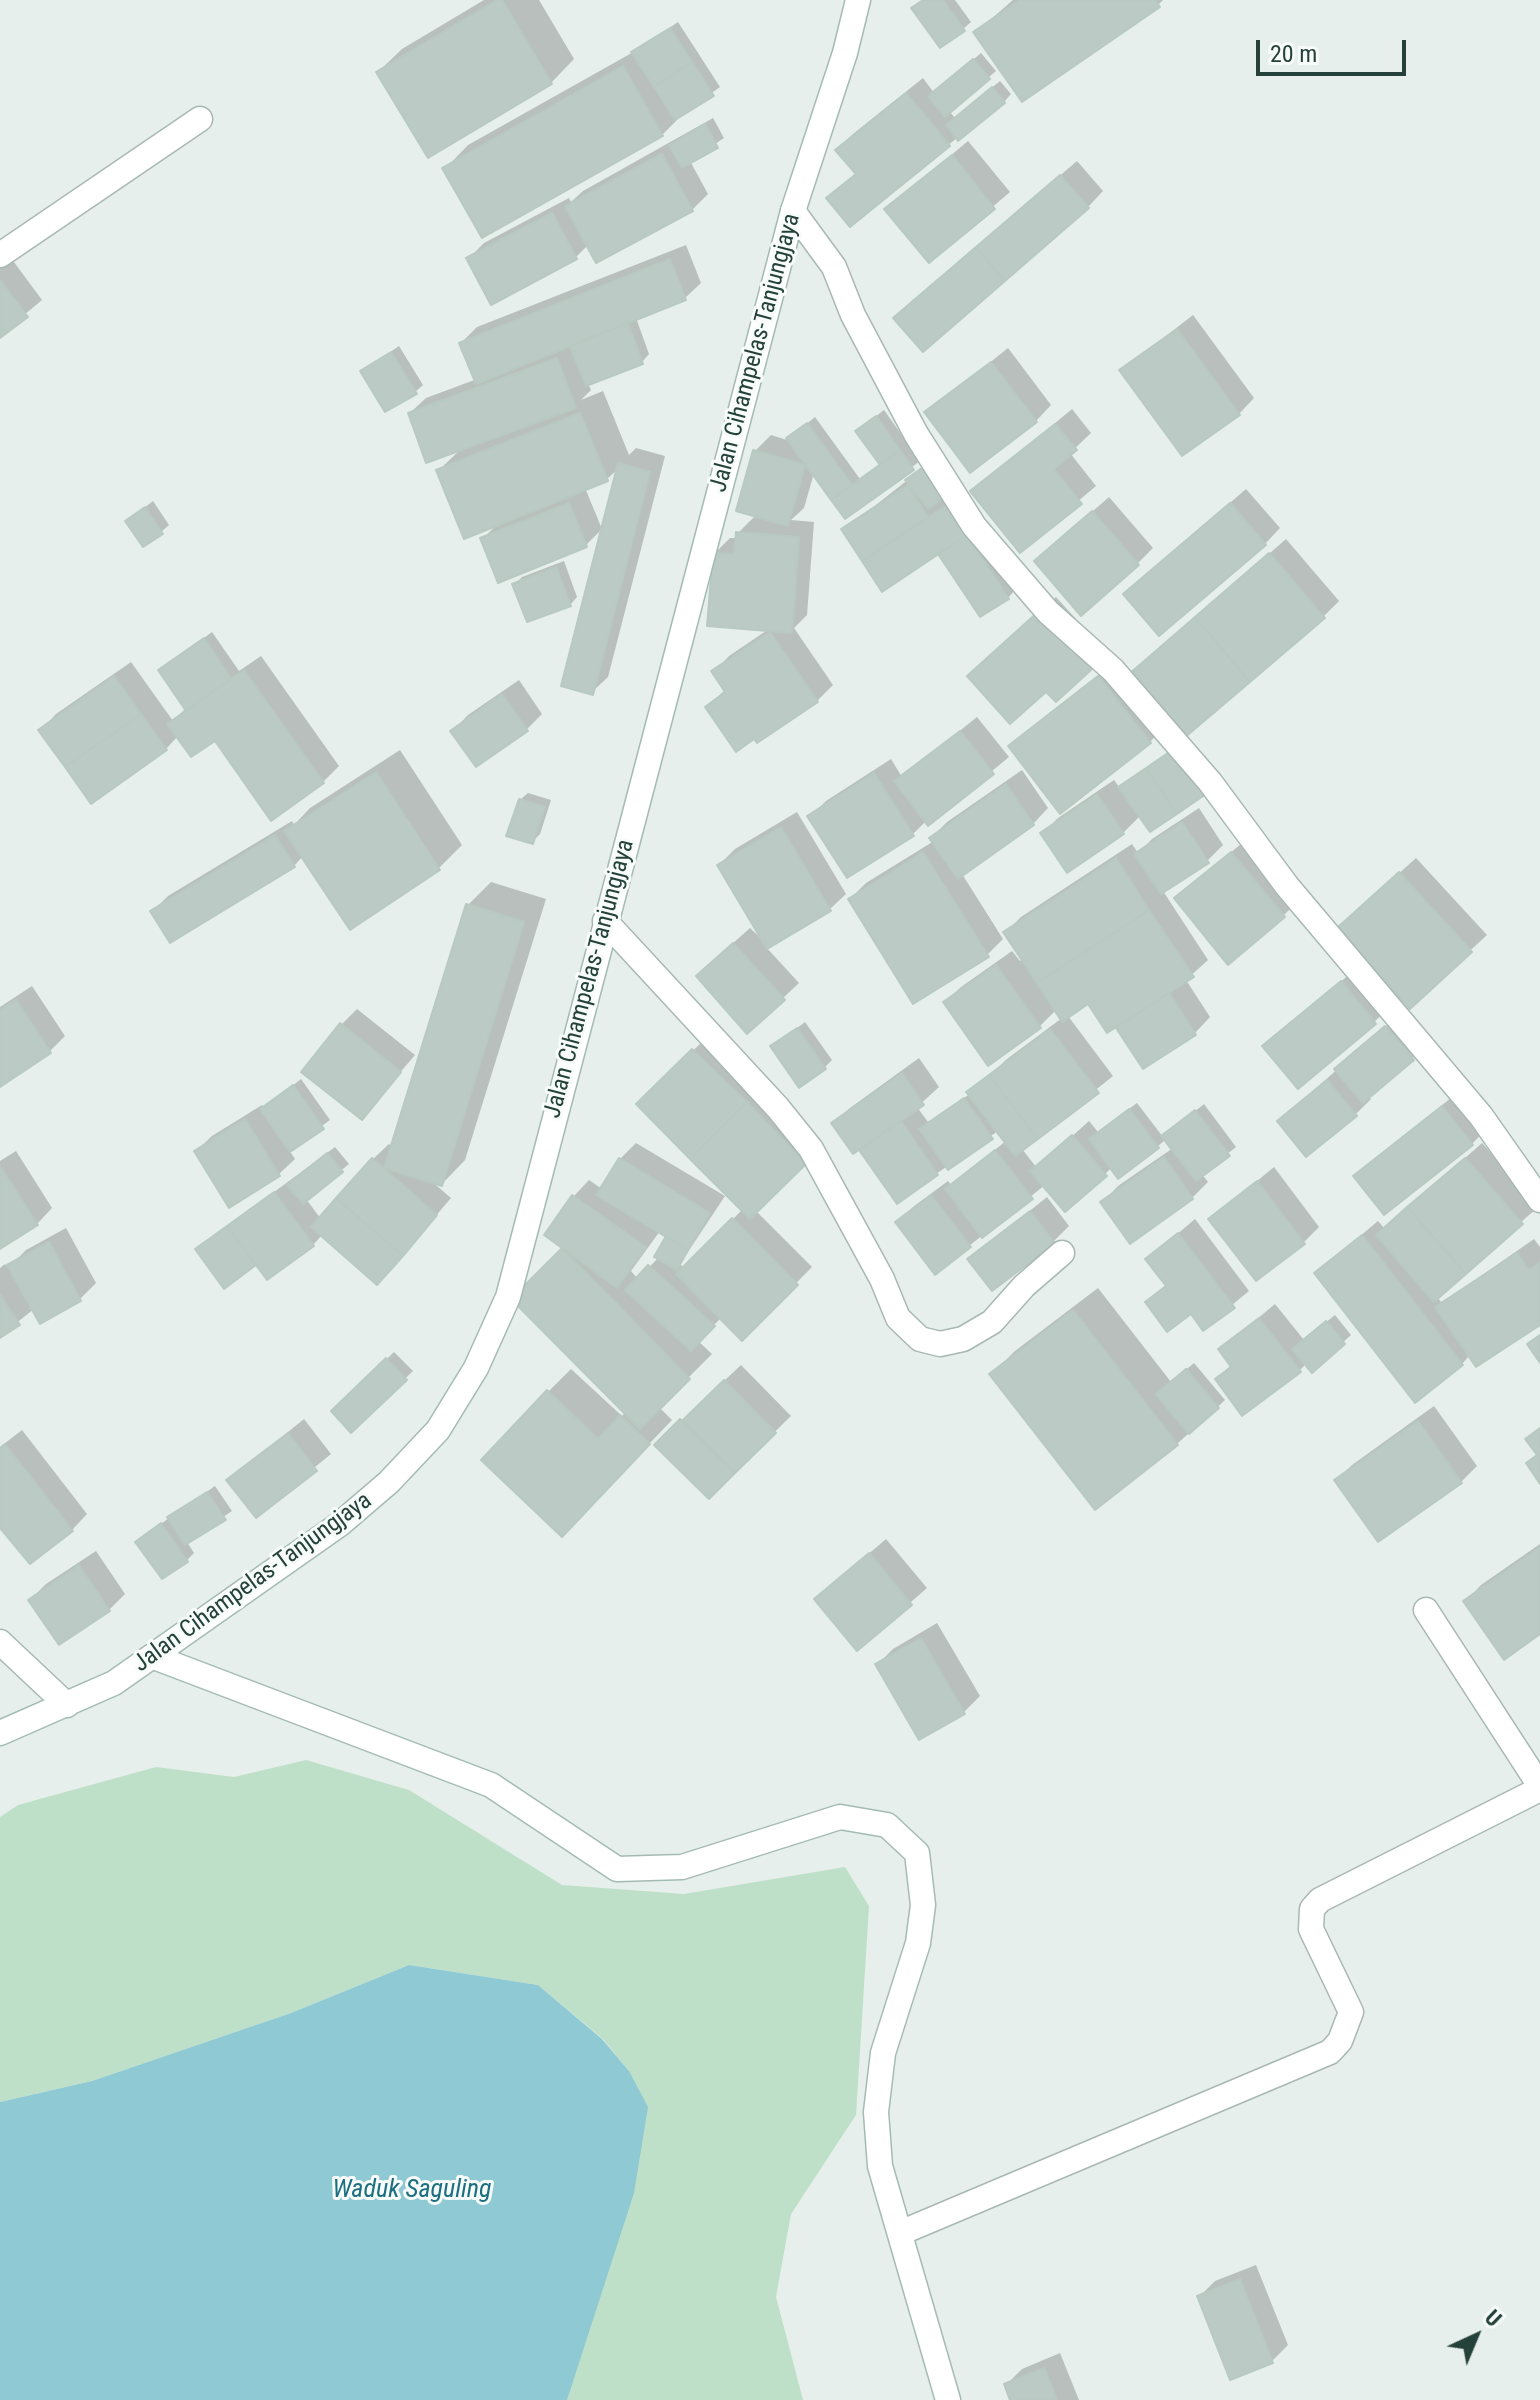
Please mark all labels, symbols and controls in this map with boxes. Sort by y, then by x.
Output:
scale bar [1260,24,1410,74]
text: 20 m [1270,40,1317,68]
street label: Jalan Cihampelas-Tanjungjaya [705,211,807,495]
street label: Jalan Cihampelas-Tanjungjaya [539,837,641,1121]
street label: Jalan Cihampelas-Tanjungjaya [128,1487,378,1679]
water label: Waduk Saguling [333,2174,491,2206]
north arrow [1436,2296,1516,2376]
text: U [1480,2305,1506,2332]

